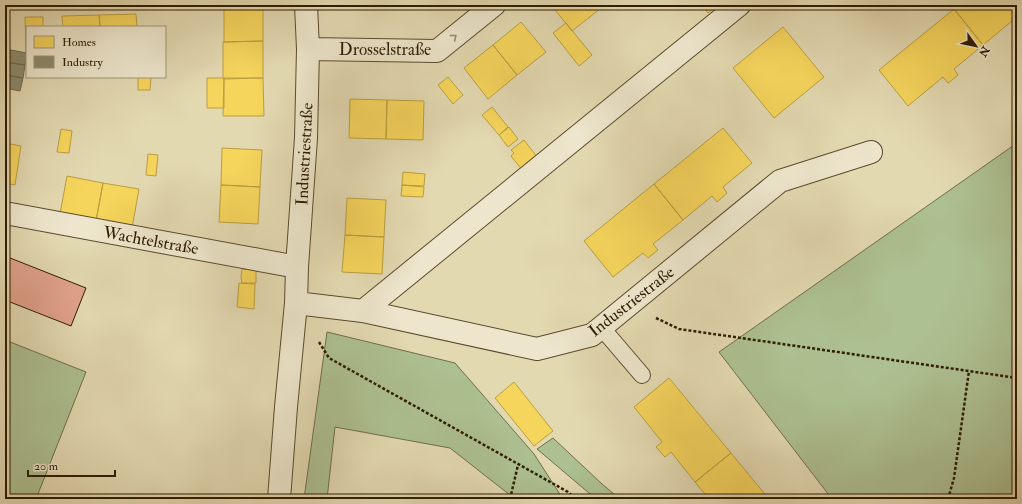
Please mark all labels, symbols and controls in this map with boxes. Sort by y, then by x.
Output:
legend [26,26,166,78]
north arrow [956,26,996,66]
text: Homes [62,35,96,50]
one-way arrow [449,35,457,42]
street label: Drosselstraße [339,39,431,60]
text: N [975,43,993,60]
text: Industry [62,55,104,70]
street label: Industriestraße [291,102,318,206]
street label: Wachtelstraße [101,222,200,259]
street label: Industriestraße [584,261,678,341]
scale bar [28,452,115,478]
text: 20 m [34,459,59,474]

